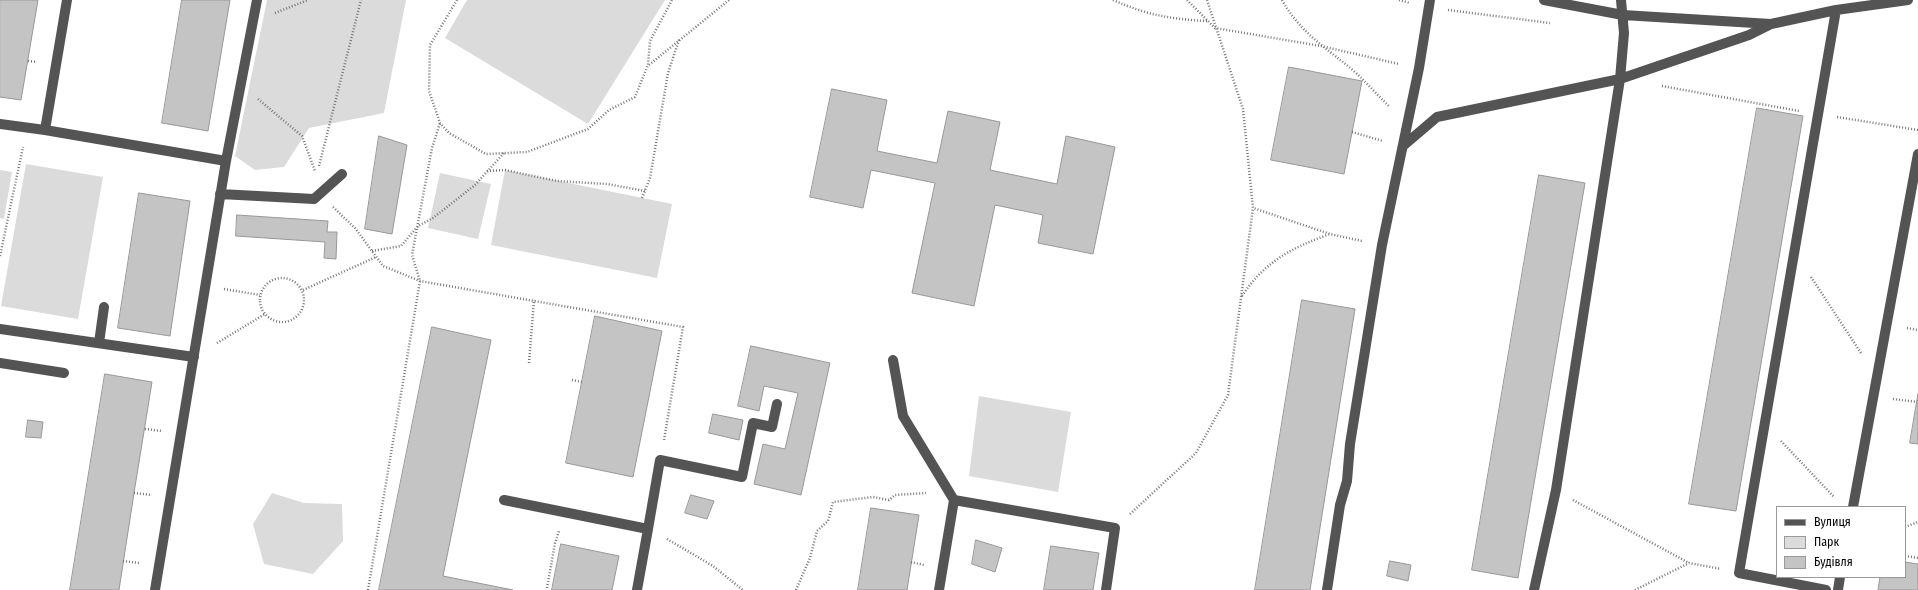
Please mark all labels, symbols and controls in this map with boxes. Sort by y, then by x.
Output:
legend [1776,506,1906,578]
text: Вулиця [1814,515,1851,529]
text: Парк [1814,535,1839,549]
text: Будівля [1814,555,1853,569]

